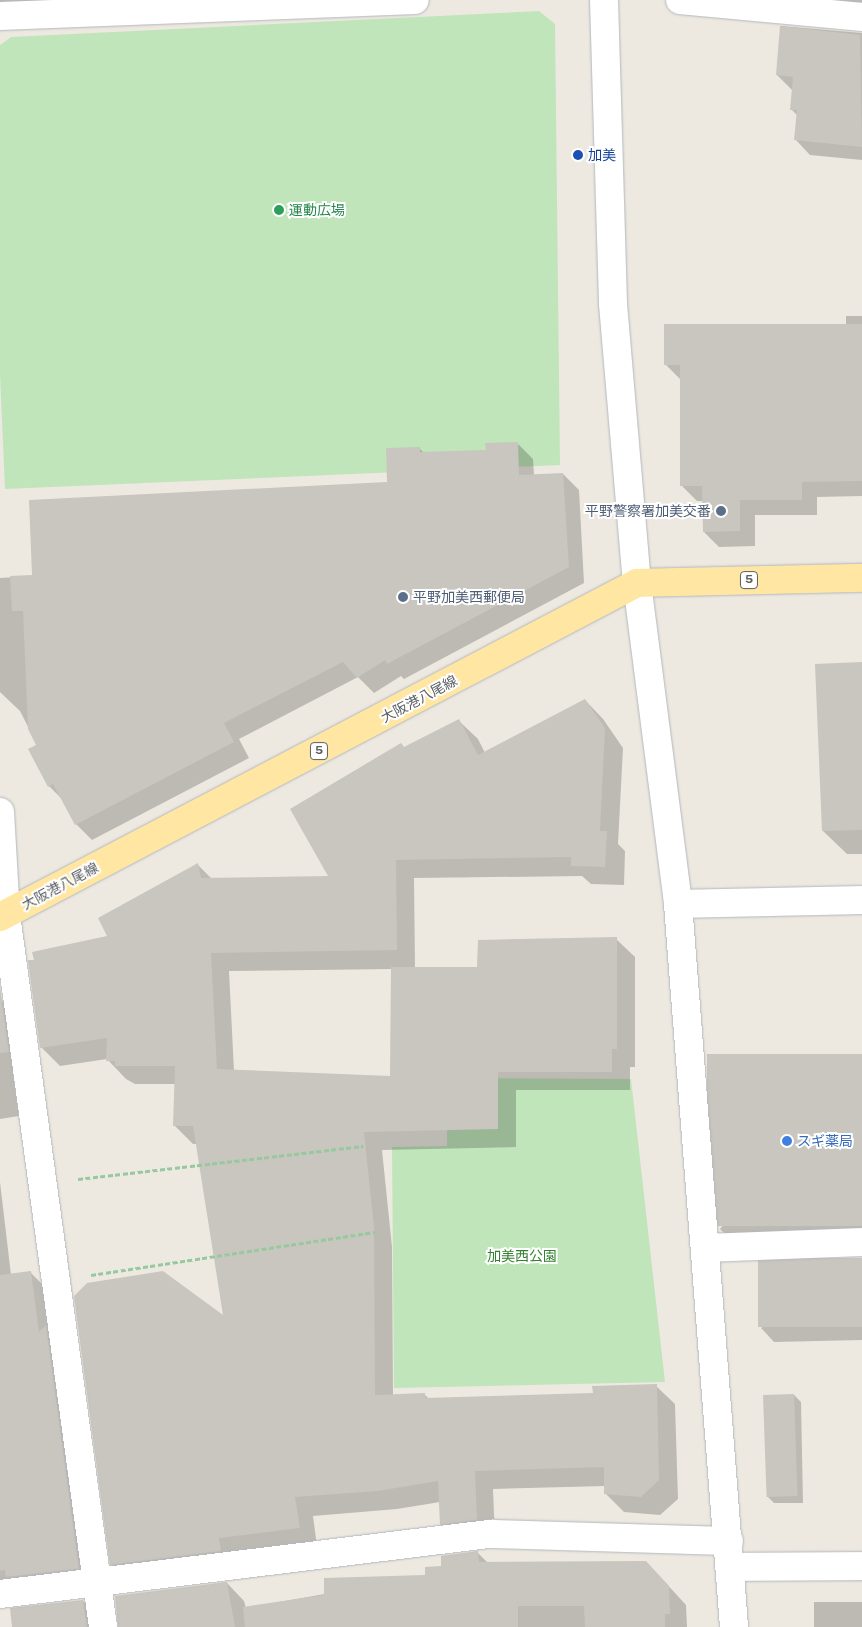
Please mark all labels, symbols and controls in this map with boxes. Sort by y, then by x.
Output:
place label: 加美 [588,147,616,163]
marker: 加美 [572,149,584,161]
place label: 運動広場 [289,202,345,218]
marker: 運動広場 [273,204,285,216]
place label: 平野警察署加美交番 [585,503,711,519]
marker: 平野警察署加美交番 [715,505,727,517]
road number: 5 [739,570,759,590]
place label: 平野加美西郵便局 [413,589,525,605]
marker: 平野加美西郵便局 [397,591,409,603]
street label: 大阪港八尾線 [378,672,460,726]
road number: 5 [309,741,329,760]
street label: 大阪港八尾線 [19,859,101,913]
place label: スギ薬局 [797,1133,853,1149]
marker: スギ薬局 [781,1135,793,1147]
park label: 加美西公園 [487,1248,557,1264]

